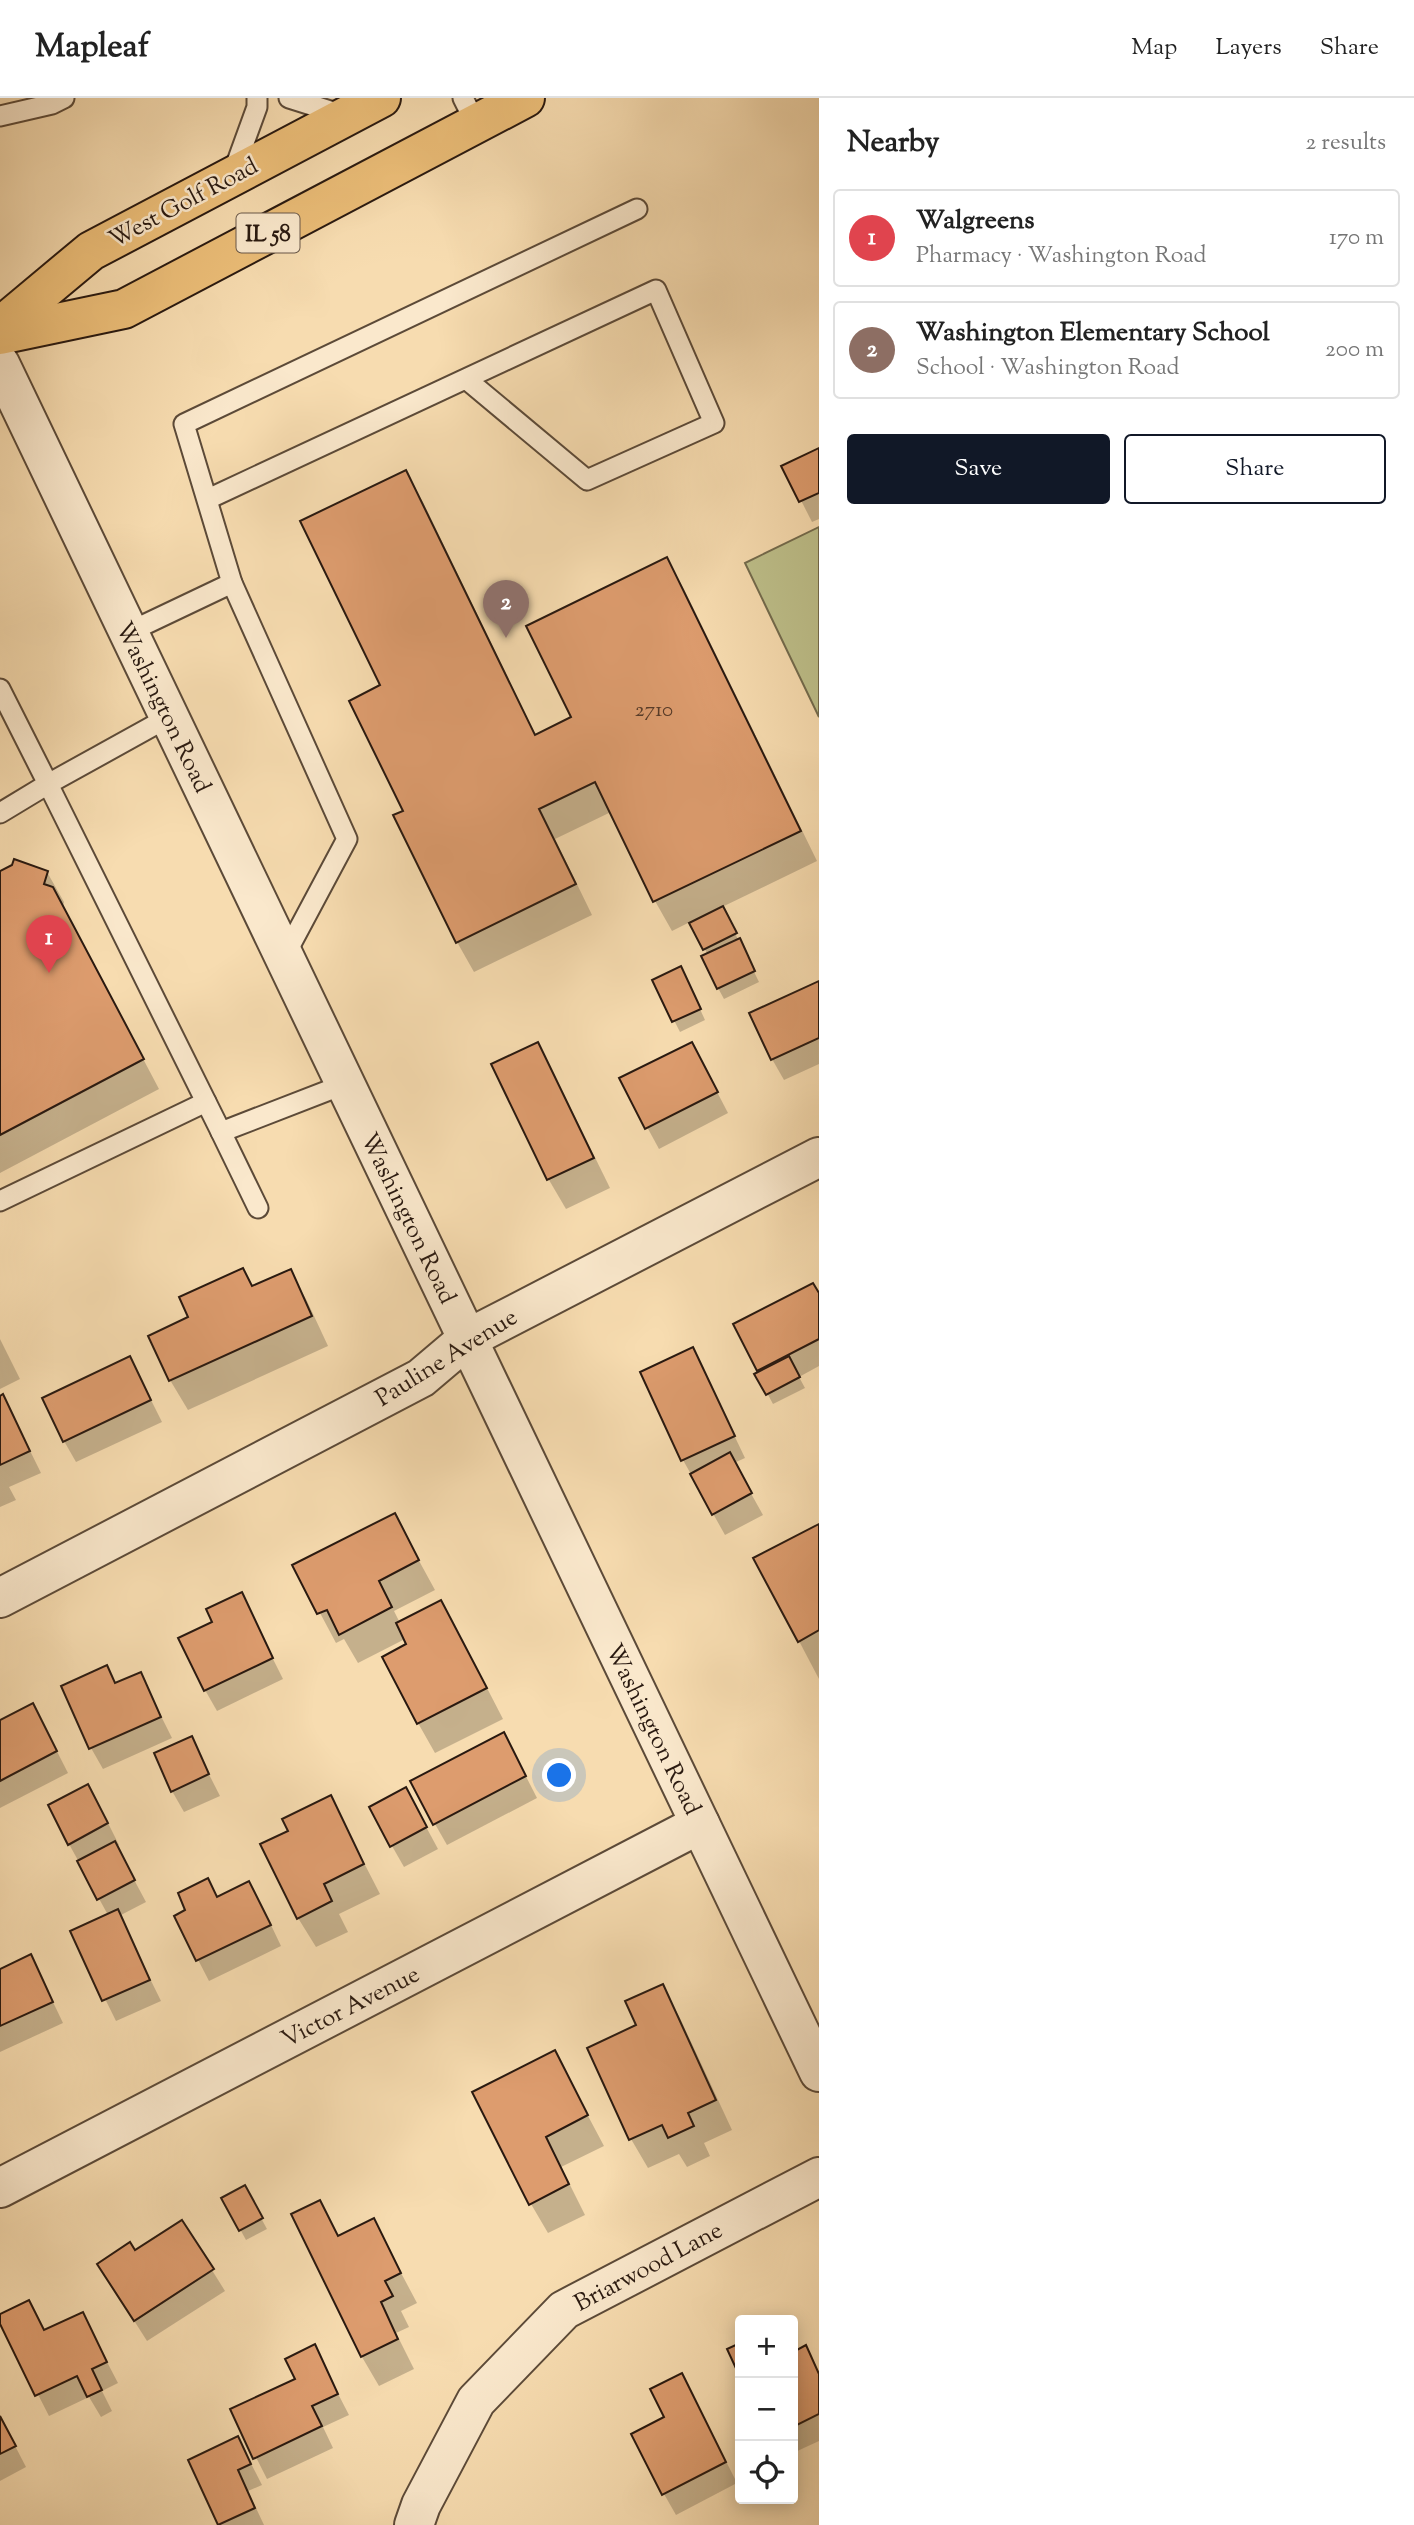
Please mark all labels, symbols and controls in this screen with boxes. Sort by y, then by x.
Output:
text: Mapleaf [35,24,149,72]
text: Map [1131,31,1177,65]
text: Layers [1215,31,1282,65]
text: Share [1320,31,1379,65]
text: Nearby [847,122,939,165]
text: 2 results [1306,127,1386,160]
street label: West Golf Road [103,150,265,257]
text: Walgreens [916,203,1035,240]
road number: IL 58 [236,214,300,252]
text: 1 [868,222,876,255]
text: 170 m [1329,222,1384,255]
text: Pharmacy · Washington Road [916,240,1207,273]
text: Washington Elementary School [916,315,1270,352]
text: 2 [867,334,877,367]
text: 200 m [1325,334,1384,367]
text: School · Washington Road [916,352,1179,385]
button: Save [847,434,1110,504]
button: Share [1124,434,1386,504]
pin: 2 [483,580,529,638]
street label: Washington Road [106,616,219,800]
house number: 2710 [635,696,673,726]
pin: 1 [26,915,72,973]
street label: Washington Road [351,1127,464,1311]
street label: Pauline Avenue [369,1301,525,1416]
street label: Washington Road [596,1638,709,1822]
your location [542,1758,576,1792]
street label: Victor Avenue [276,1958,426,2057]
street label: Briarwood Lane [569,2214,729,2321]
map controls [735,2315,798,2504]
button: + [735,2315,798,2378]
button: − [735,2378,798,2441]
button: locate [735,2441,798,2504]

